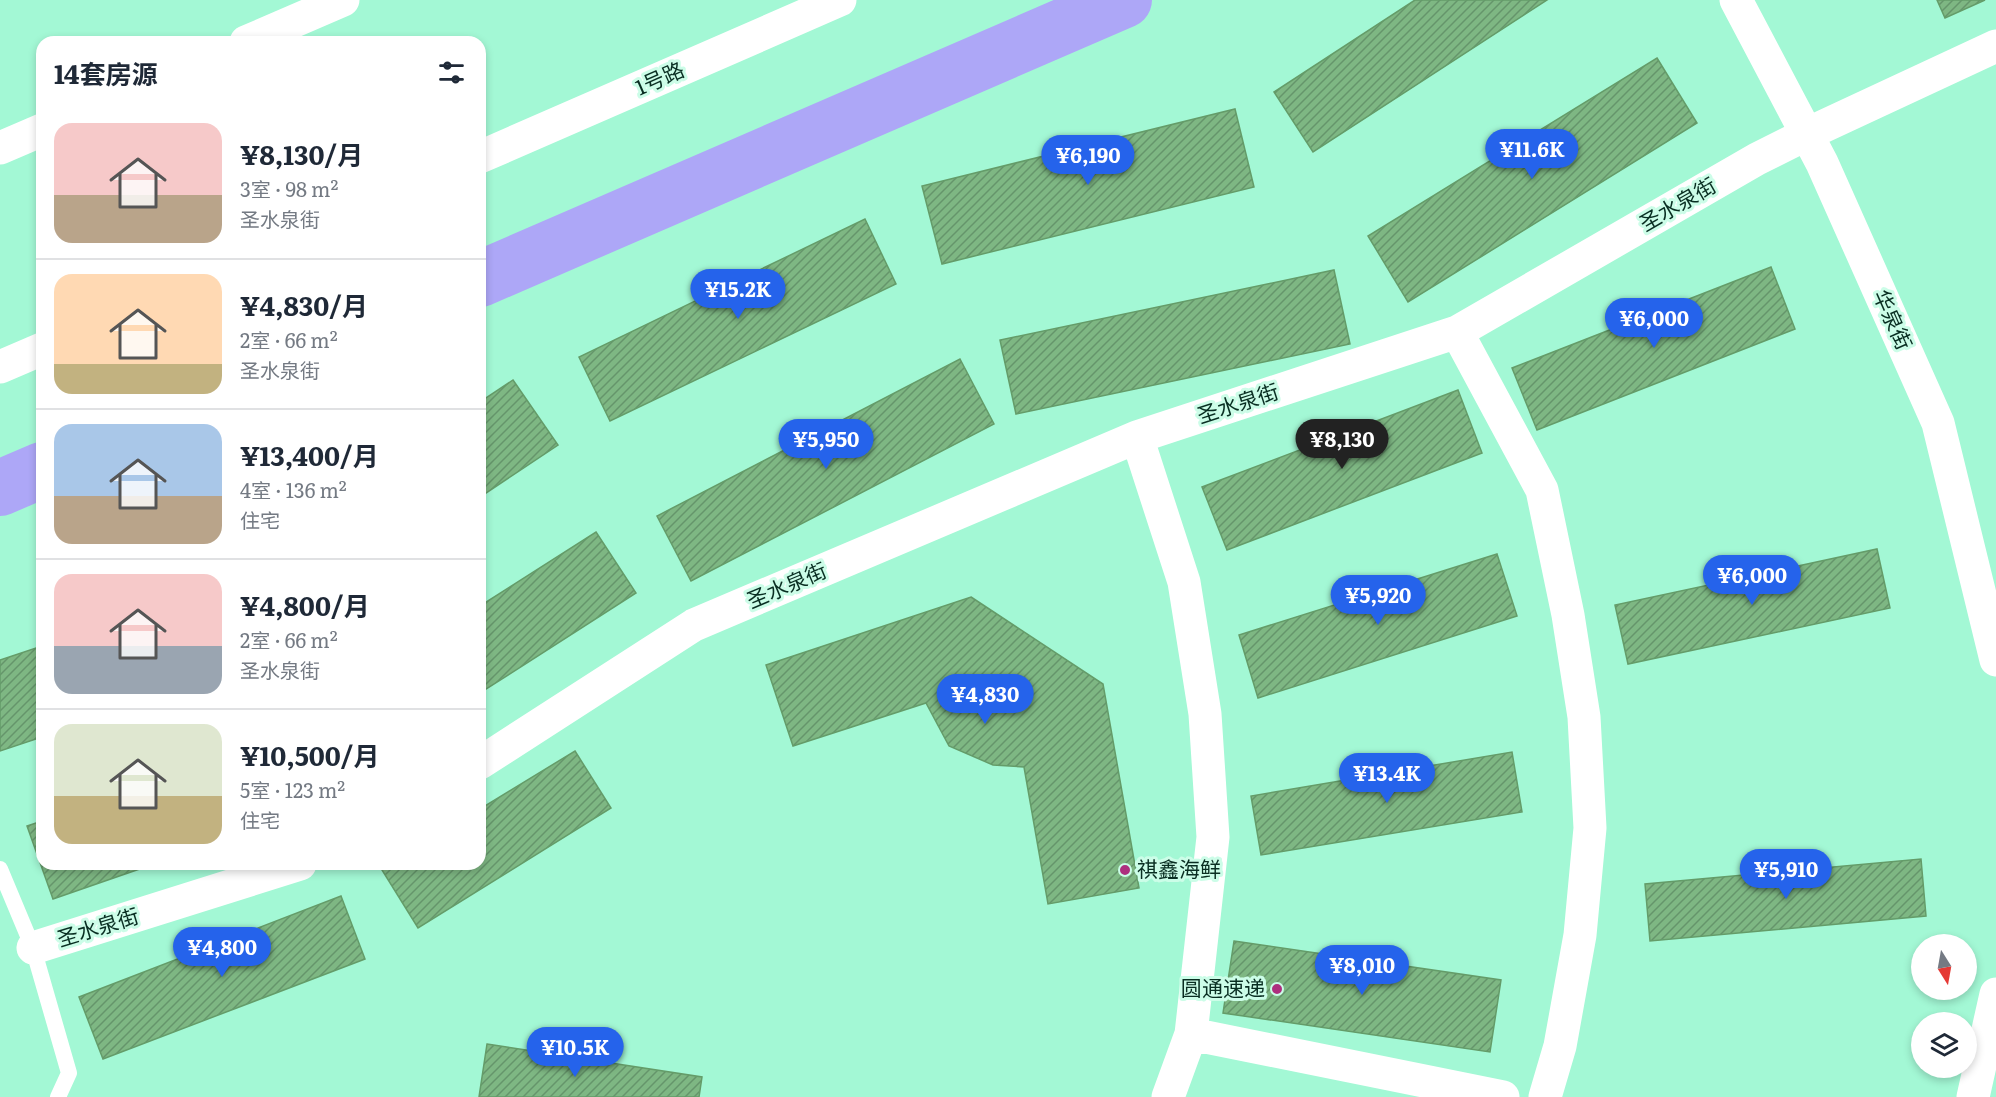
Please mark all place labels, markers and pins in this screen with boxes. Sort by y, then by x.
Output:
pin: ¥11.6K [1483,129,1581,180]
pin: ¥6,190 [1039,135,1137,186]
pin: ¥15.2K [689,269,787,320]
pin: ¥6,000 [1605,298,1703,349]
pin: ¥5,950 [777,419,875,470]
pin: ¥8,130 [1293,419,1391,470]
pin: ¥6,000 [1703,555,1801,606]
pin: ¥5,920 [1329,575,1427,626]
pin: ¥4,830 [936,674,1034,725]
pin: ¥13.4K [1338,753,1436,804]
pin: ¥5,910 [1737,849,1835,900]
place label: 祺鑫海鲜 [1137,852,1221,883]
marker: 祺鑫海鲜 [1118,863,1132,877]
pin: ¥4,800 [173,927,271,978]
pin: ¥8,010 [1313,945,1411,996]
place label: 圆通速递 [1181,971,1265,1002]
marker: 圆通速递 [1270,982,1284,996]
pin: ¥10.5K [526,1027,624,1078]

